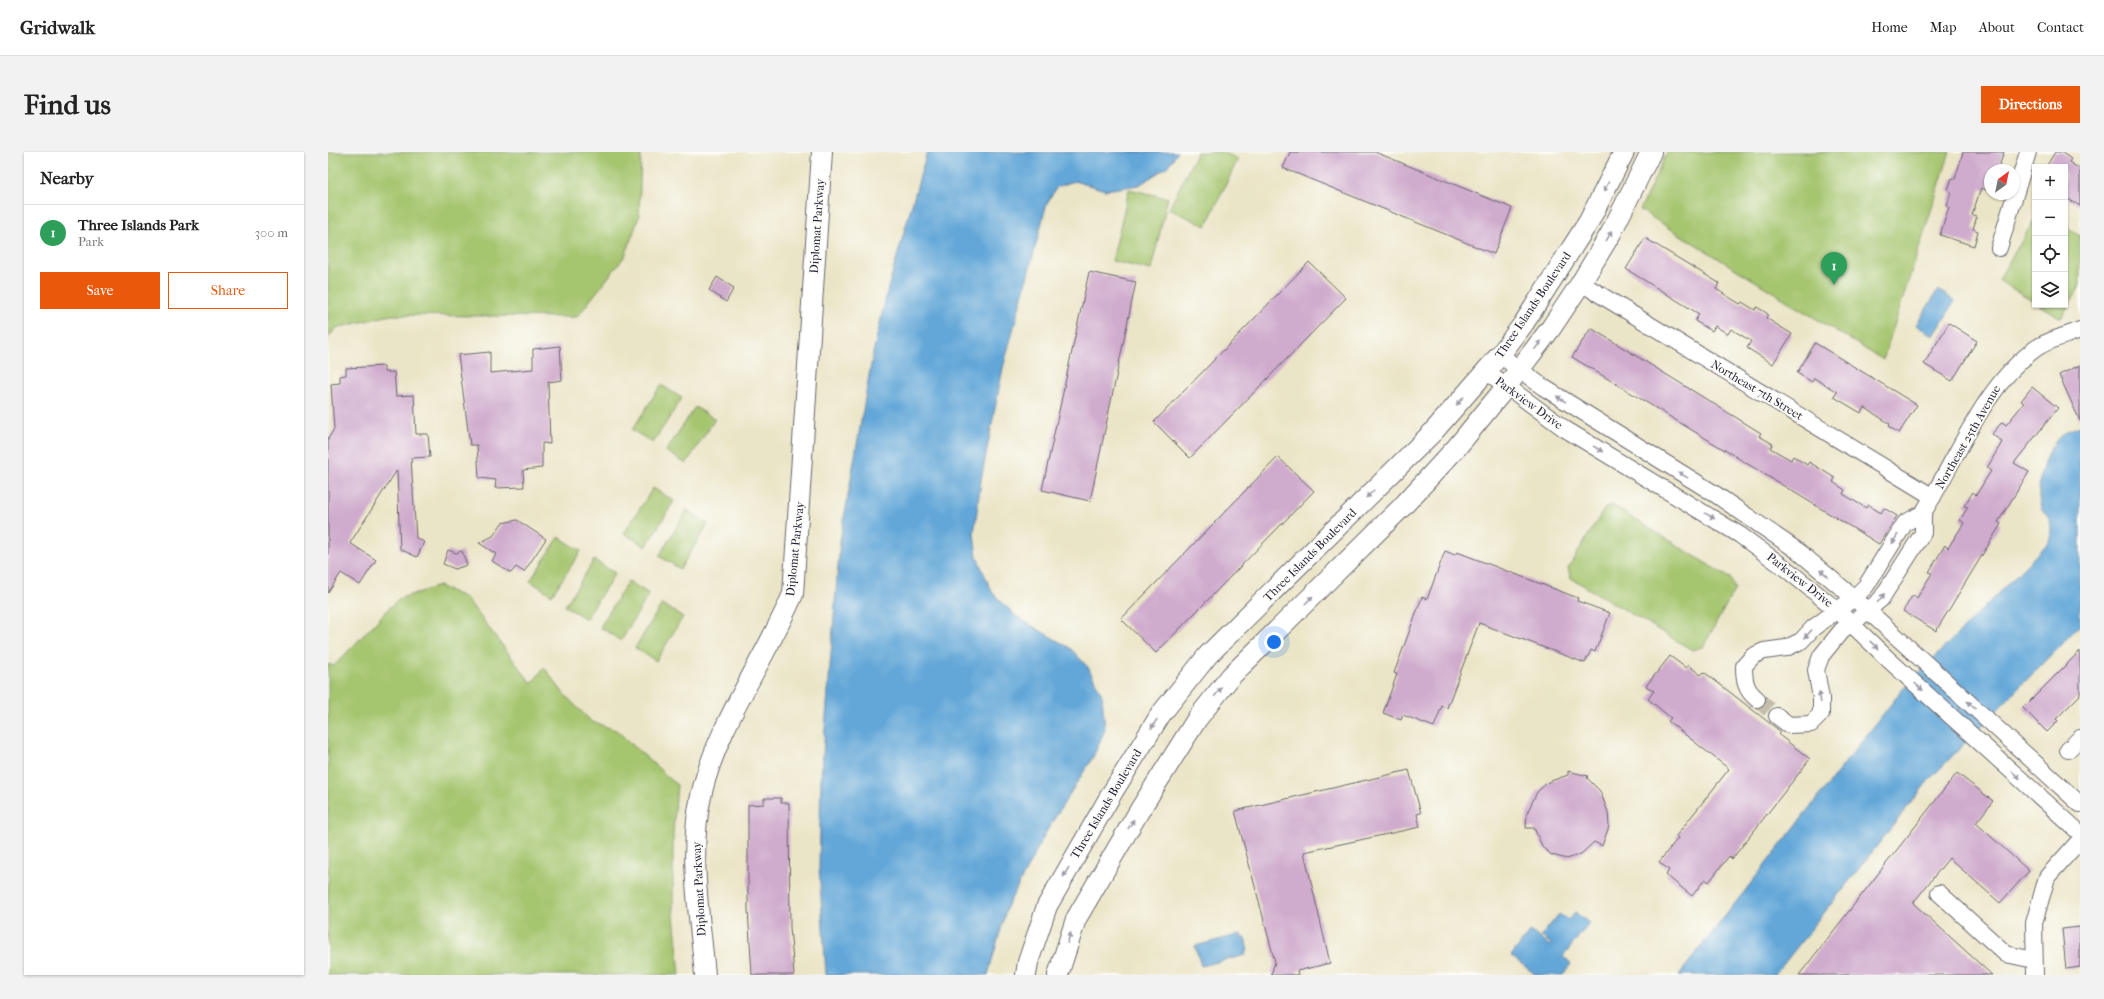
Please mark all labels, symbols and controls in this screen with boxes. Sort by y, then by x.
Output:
text: Gridwalk [20,17,95,39]
text: Home [1871,19,1908,36]
text: Map [1930,19,1957,36]
text: About [1979,19,2015,36]
text: Contact [2037,19,2084,36]
button: Directions [1981,86,2080,123]
text: Find us [24,88,111,121]
north arrow [1984,164,2020,200]
map controls [2032,164,2068,308]
button: + [2032,164,2068,200]
text: Nearby [40,168,94,188]
street label: Diplomat Parkway [807,177,827,274]
one-way arrow [1603,181,1609,193]
button: − [2032,200,2068,236]
text: Three Islands Park [78,216,199,234]
text: 1 [51,225,55,240]
text: 300 m [255,225,288,240]
one-way arrow [1606,230,1613,242]
text: Park [78,234,104,249]
button: locate [2032,236,2068,272]
street label: Three Islands Boulevard [1492,249,1574,361]
pin: 1 [1821,252,1847,285]
button: Save [40,272,160,309]
button: Share [168,272,288,309]
button: layers [2032,272,2068,308]
one-way arrow [1534,340,1542,351]
street label: Northeast 7th Street [1708,357,1806,423]
street label: Parkview Drive [1493,374,1566,432]
street label: Northeast 25th Avenue [1933,383,2003,491]
one-way arrow [1456,395,1465,406]
one-way arrow [1555,395,1567,402]
one-way arrow [1593,445,1603,453]
one-way arrow [1677,471,1689,478]
one-way arrow [1365,489,1375,499]
street label: Diplomat Parkway [783,500,807,597]
street label: Three Islands Boulevard [1261,505,1360,604]
one-way arrow [1704,513,1716,520]
one-way arrow [1891,534,1899,544]
street label: Parkview Drive [1764,550,1836,610]
one-way arrow [1819,568,1829,577]
one-way arrow [1877,593,1885,603]
one-way arrow [1304,595,1314,605]
one-way arrow [1803,629,1812,639]
your location [1264,632,1284,652]
one-way arrow [1869,641,1879,650]
one-way arrow [1914,682,1924,692]
one-way arrow [1213,687,1222,698]
one-way arrow [1817,691,1823,703]
one-way arrow [1966,700,1976,710]
one-way arrow [1151,718,1158,730]
street label: Three Islands Boulevard [1068,746,1145,861]
one-way arrow [2011,770,2021,779]
one-way arrow [1128,818,1135,830]
street label: Diplomat Parkway [689,841,708,937]
one-way arrow [1063,866,1070,878]
one-way arrow [1066,931,1072,943]

